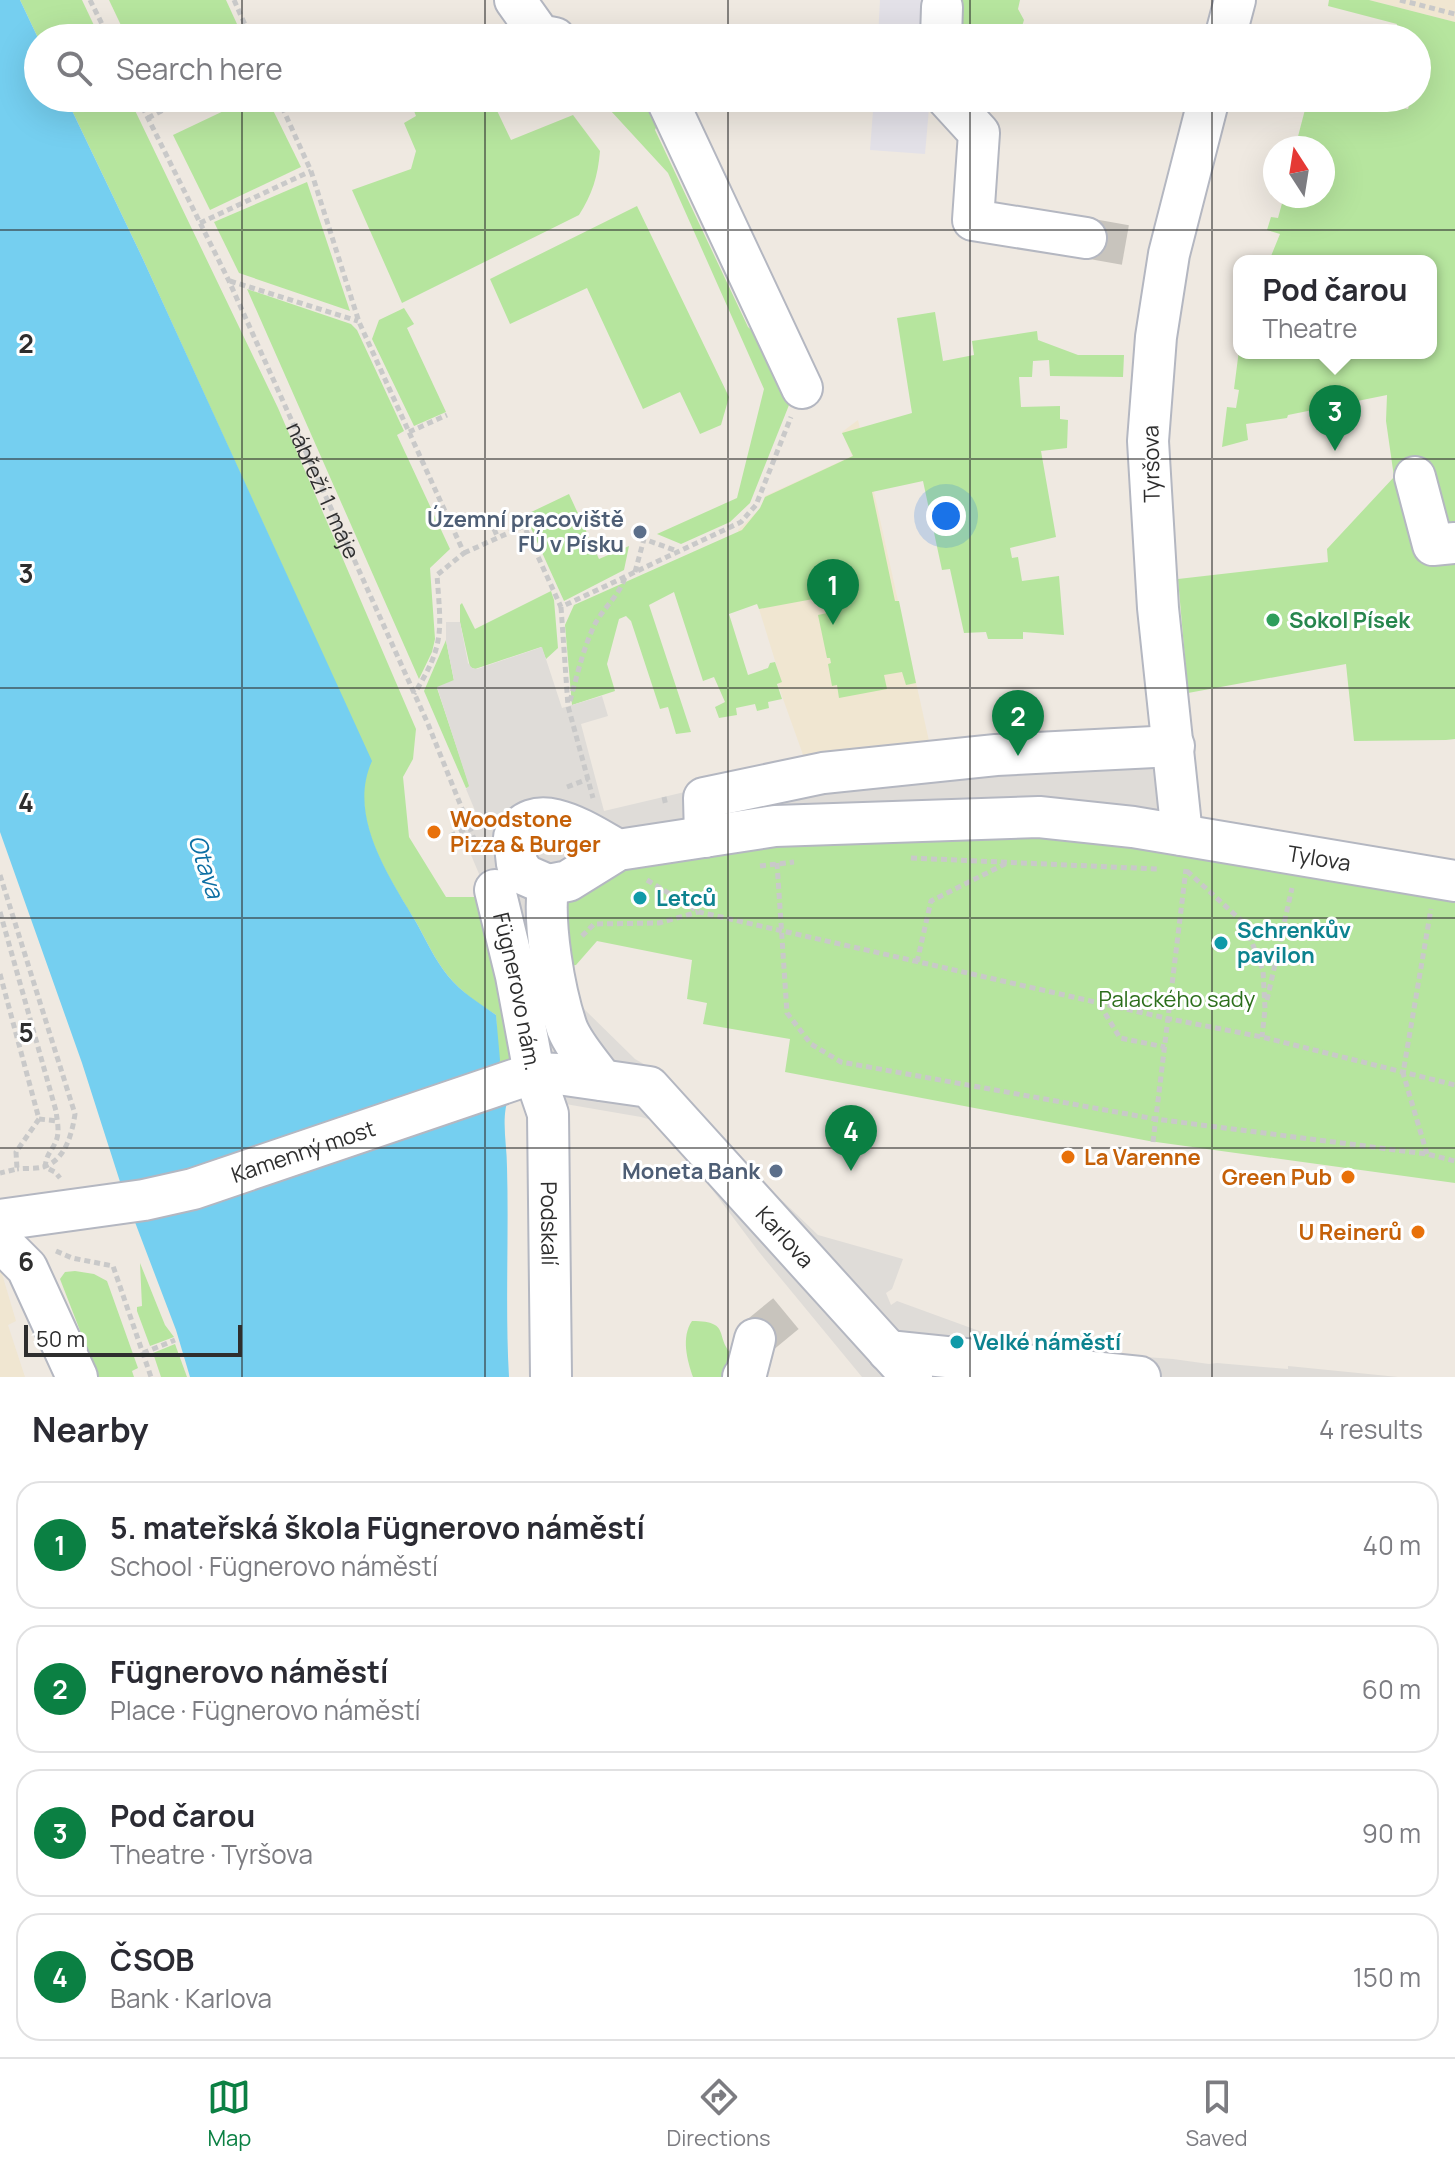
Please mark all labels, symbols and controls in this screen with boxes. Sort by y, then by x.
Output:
search box [24,24,1431,112]
icon: search [52,46,96,90]
text: Search here [116,48,283,89]
north arrow [1263,136,1335,208]
popup [1233,255,1437,359]
text: Pod čarou [1262,269,1408,310]
text: Theatre [1262,310,1357,346]
text: 2 [18,325,34,361]
pin: 3 [1309,385,1361,451]
street label: nábřeží 1. máje [279,417,367,564]
street label: Tyršova [1135,425,1167,503]
your location [926,496,966,536]
place label: Územní pracoviště FÚ v Písku [427,504,624,559]
marker: Územní pracoviště FÚ v Písku [631,523,649,541]
text: 3 [18,555,34,591]
pin: 1 [807,559,859,625]
place label: Sokol Písek [1289,605,1411,635]
marker: Sokol Písek [1264,611,1282,629]
pin: 2 [992,690,1044,756]
text: 4 [18,784,34,820]
place label: Woodstone Pizza & Burger [450,804,601,859]
marker: Woodstone Pizza & Burger [425,823,443,841]
water label: Otava [181,830,233,903]
street label: Tylova [1285,838,1353,878]
place label: Letců [656,883,716,913]
marker: Letců [631,889,649,907]
street label: Fügnerovo nám. [486,909,548,1073]
place label: Schrenkův pavilon [1237,915,1351,970]
marker: Schrenkův pavilon [1212,934,1230,952]
park label: Palackého sady [1099,984,1256,1014]
text: 5 [18,1014,34,1050]
pin: 4 [825,1105,877,1171]
street label: Kamenný most [227,1113,379,1190]
place label: La Varenne [1084,1142,1201,1172]
marker: La Varenne [1059,1148,1077,1166]
place label: Moneta Bank [622,1156,761,1186]
marker: Moneta Bank [767,1162,785,1180]
place label: Green Pub [1222,1162,1332,1192]
marker: Green Pub [1339,1168,1357,1186]
street label: Podskalí [534,1181,565,1266]
street label: Karlova [749,1199,821,1274]
place label: U Reinerů [1298,1217,1402,1247]
marker: U Reinerů [1409,1223,1427,1241]
text: 6 [18,1243,34,1279]
scale bar [24,1321,242,1357]
text: 50 m [36,1324,85,1354]
place label: Velké náměstí [973,1327,1121,1357]
marker: Velké náměstí [948,1333,966,1351]
text: Nearby [32,1406,148,1452]
text: 4 results [1319,1411,1423,1447]
text: 5. mateřská škola Fügnerovo náměstí [110,1507,645,1548]
text: 1 [54,1527,66,1563]
text: 40 m [1363,1527,1421,1563]
text: School · Fügnerovo náměstí [110,1548,438,1584]
text: Fügnerovo náměstí [110,1651,388,1692]
text: 2 [52,1671,68,1707]
text: 60 m [1362,1671,1421,1707]
text: Place · Fügnerovo náměstí [110,1692,421,1728]
text: Pod čarou [110,1795,255,1836]
text: 3 [52,1815,68,1851]
text: 90 m [1362,1815,1421,1851]
text: Theatre · Tyršova [110,1836,313,1872]
text: ČSOB [110,1939,194,1980]
text: 4 [52,1959,68,1995]
text: 150 m [1353,1959,1421,1995]
text: Bank · Karlova [110,1980,272,2016]
tab: Map [207,2075,251,2153]
tab: Directions [666,2075,771,2153]
tab: Saved [1186,2075,1248,2153]

